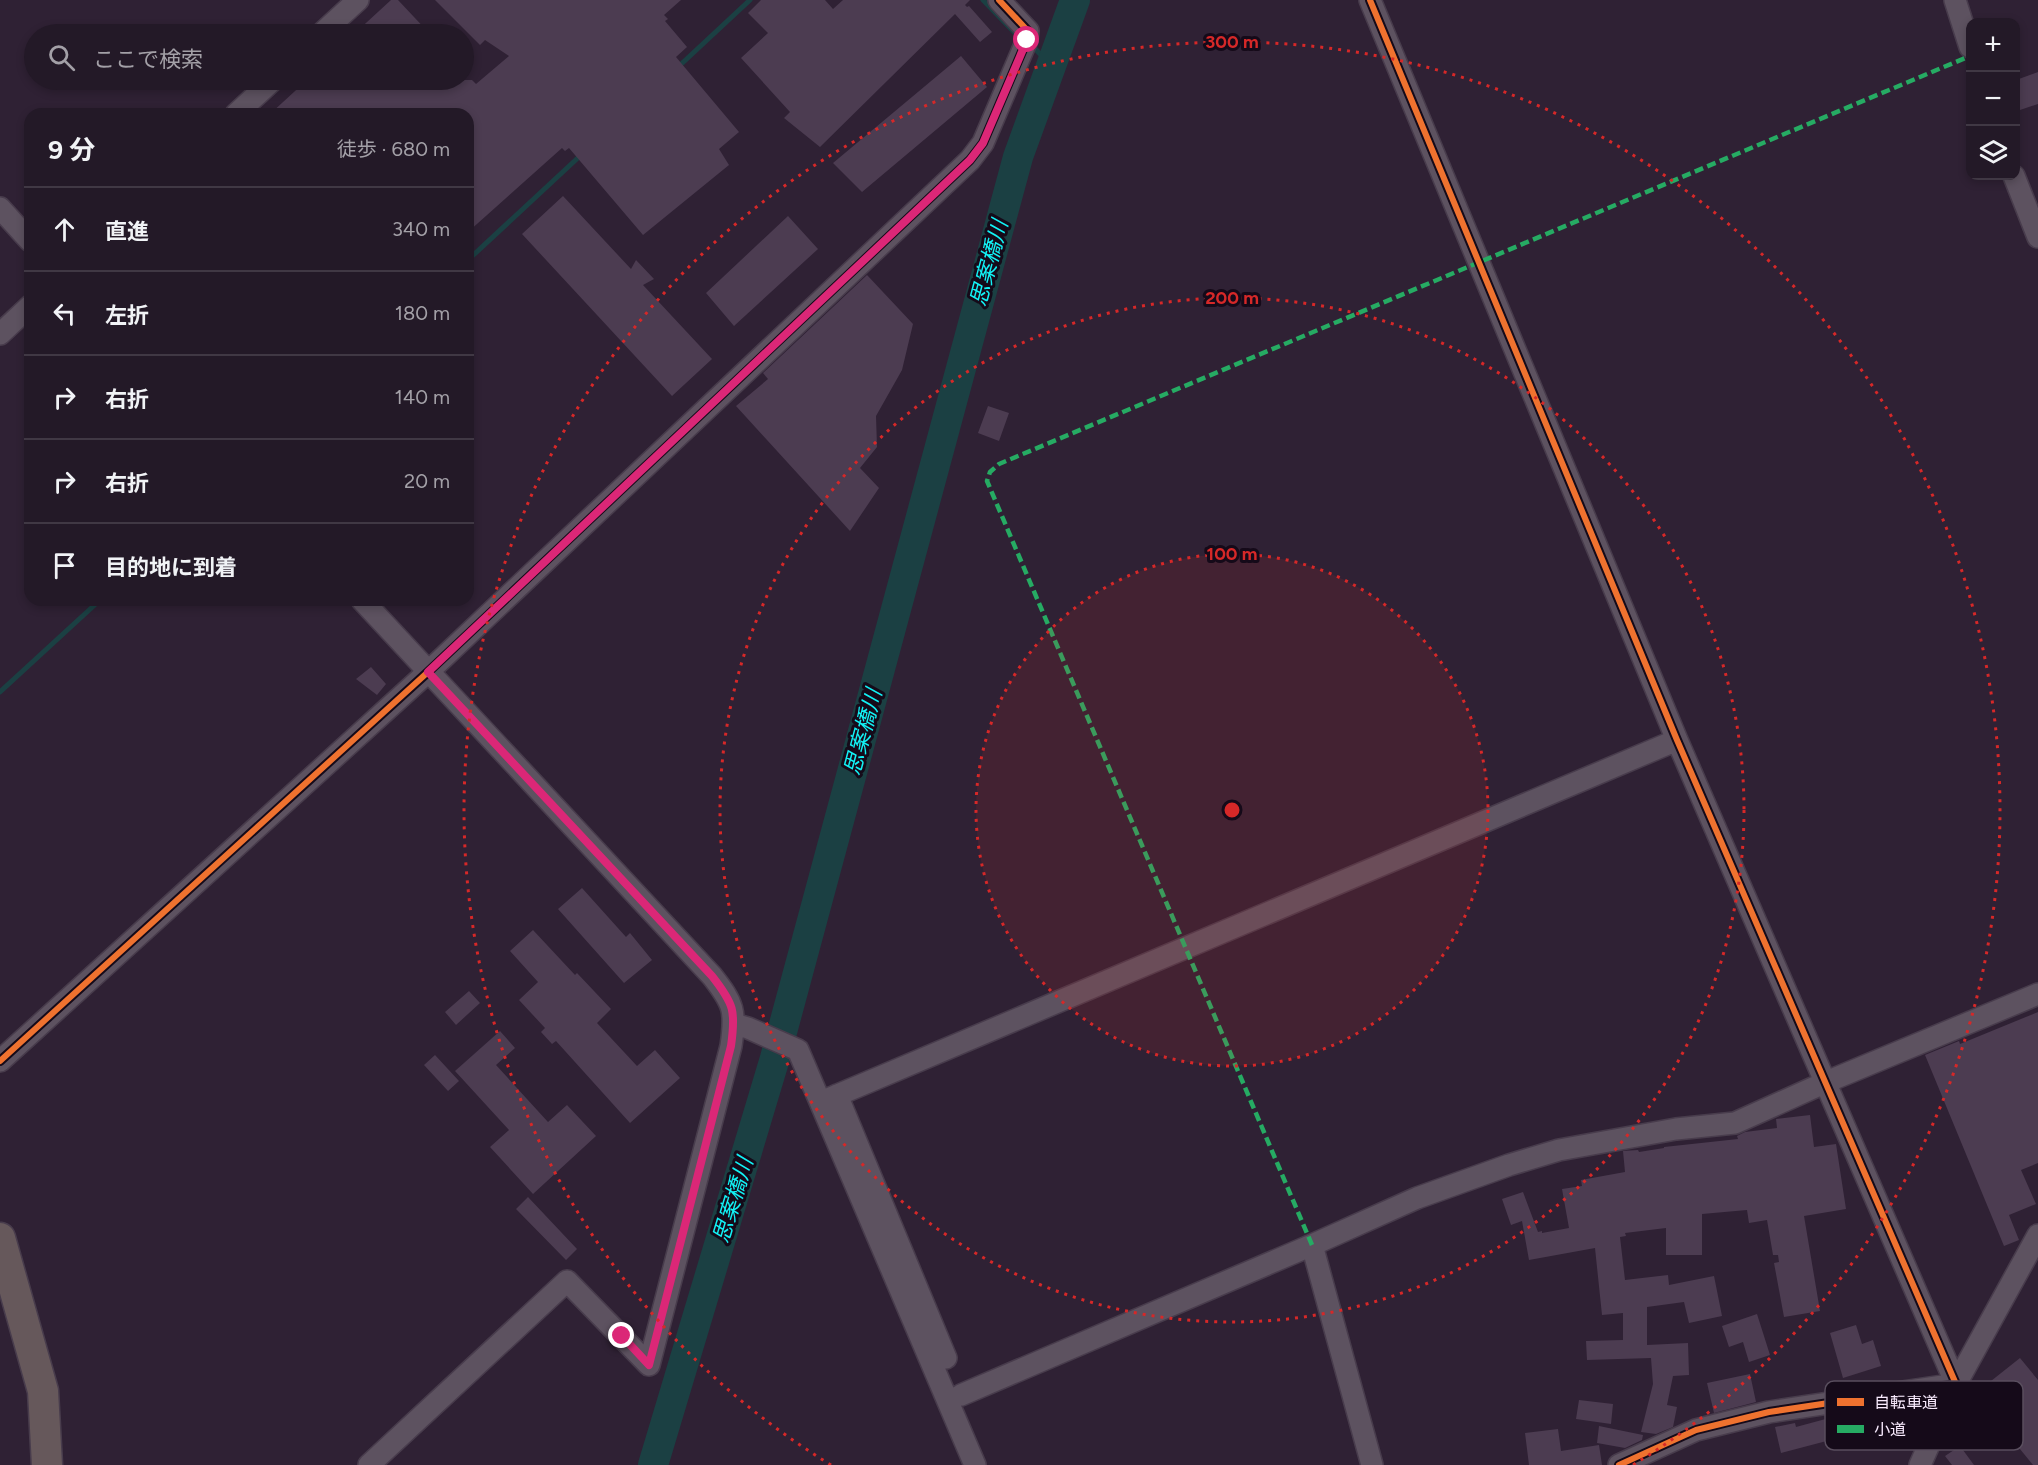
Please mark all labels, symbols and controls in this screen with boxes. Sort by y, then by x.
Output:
map controls [1966,18,2020,180]
button: + [1966,18,2020,72]
search box [24,24,474,90]
route start [1013,26,1039,52]
text: 300 m [1205,31,1259,53]
icon: search [45,41,78,74]
text: ここで検索 [93,46,203,73]
button: − [1966,72,2020,126]
button: layers [1966,126,2020,180]
text: 9 分 [48,134,95,166]
text: 徒歩 · 680 m [337,137,450,161]
icon: ahead [48,213,81,246]
water label: 思案橋川 [965,215,1014,309]
text: 340 m [392,217,450,241]
text: 直進 [105,218,149,245]
text: 200 m [1205,287,1259,309]
icon: left [48,297,81,330]
text: 180 m [395,301,450,325]
text: 左折 [105,302,149,329]
icon: right [48,381,81,414]
text: 140 m [395,385,450,409]
text: 右折 [105,386,149,413]
icon: right [48,465,81,498]
text: 20 m [404,469,450,493]
text: 右折 [105,470,149,497]
text: 100 m [1207,543,1257,565]
icon: arrive [48,549,81,582]
text: 目的地に到着 [105,554,237,581]
water label: 思案橋川 [839,684,888,778]
centre of rings [1222,800,1242,820]
water label: 思案橋川 [707,1152,759,1246]
route end [608,1322,634,1348]
legend [1825,1381,2023,1450]
text: 自転車道 [1874,1393,1938,1412]
text: 小道 [1874,1420,1906,1439]

